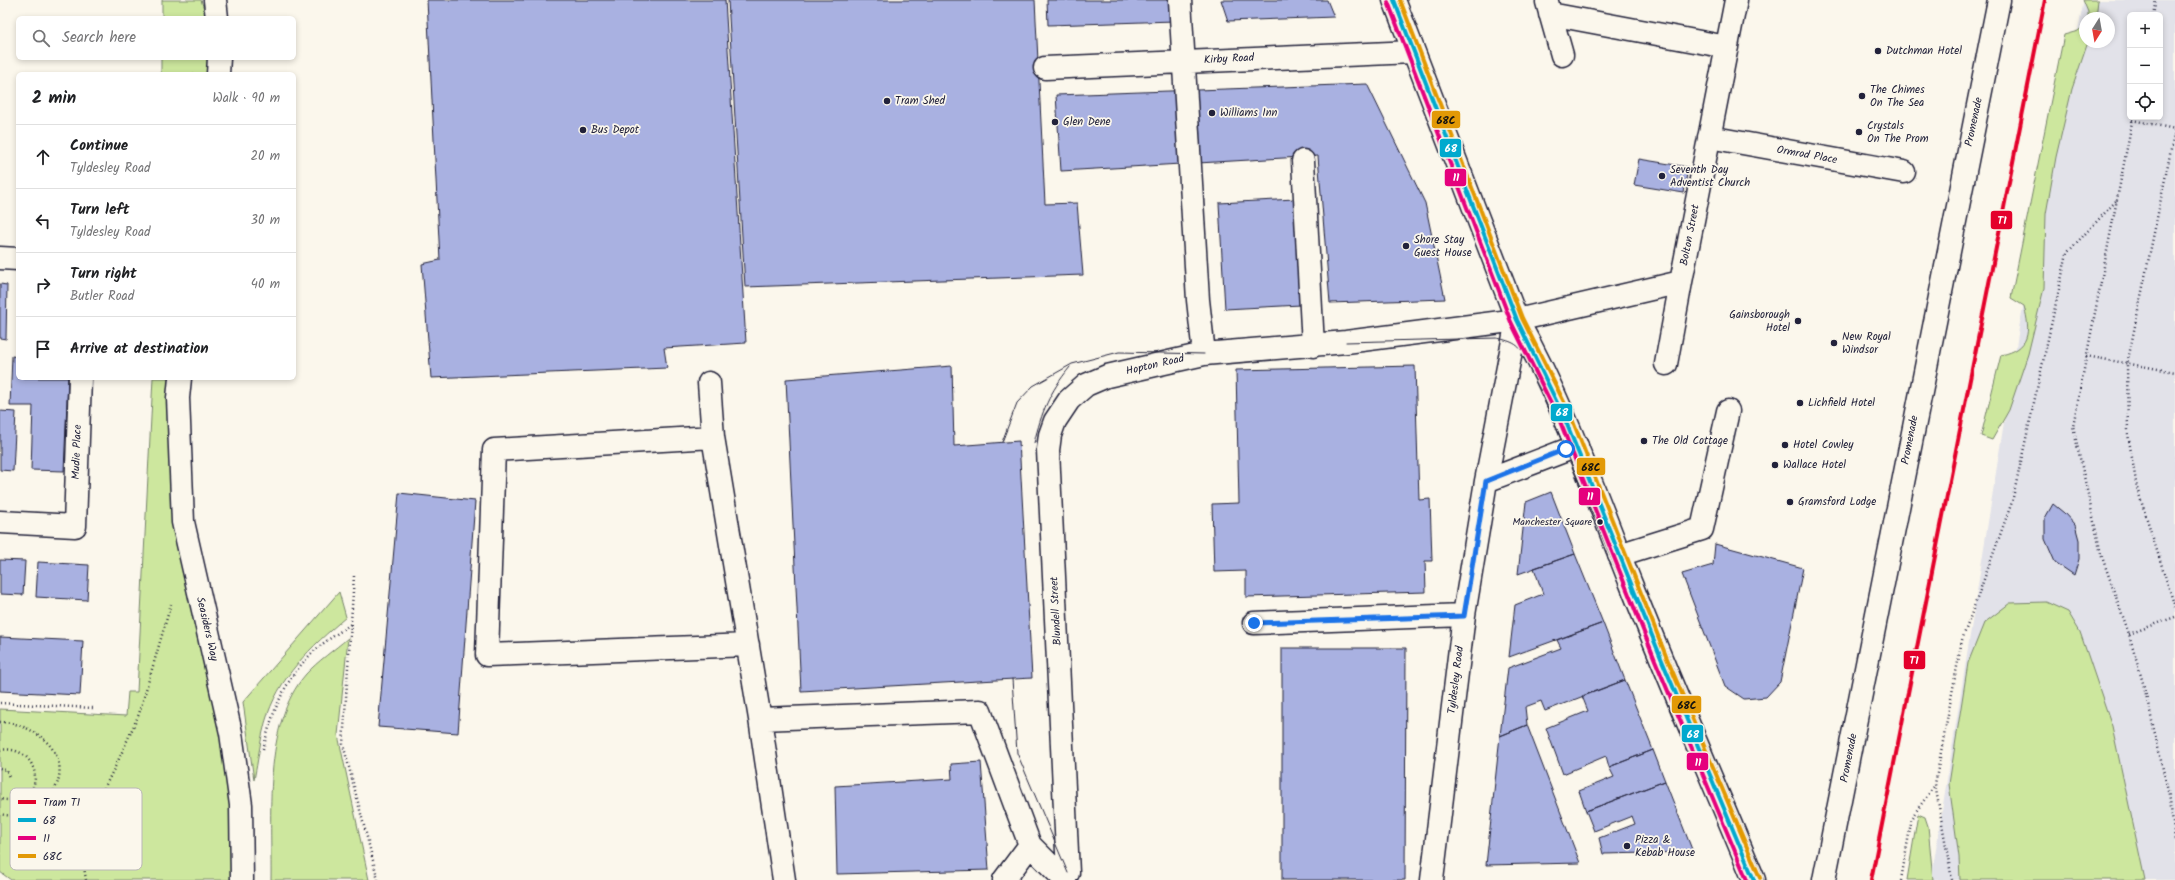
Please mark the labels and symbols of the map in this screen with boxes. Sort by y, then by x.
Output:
north arrow [2079,12,2115,48]
place label: Dutchman Hotel [1886,42,1962,60]
marker: Dutchman Hotel [1873,46,1883,56]
street label: Kirby Road [1203,49,1255,69]
place label: The Chimes On The Sea [1870,81,1925,112]
marker: The Chimes On The Sea [1857,91,1867,101]
place label: Tram Shed [895,92,946,110]
marker: Tram Shed [882,96,892,106]
street label: Promenade [1960,96,1988,148]
place label: Williams Inn [1220,104,1278,122]
marker: Williams Inn [1207,108,1217,118]
line badge: 68C [1431,110,1461,129]
text: 68C [1436,112,1456,130]
place label: Glen Dene [1063,113,1111,131]
marker: Glen Dene [1050,117,1060,127]
place label: Crystals On The Prom [1867,117,1929,148]
place label: Bus Depot [591,121,640,139]
marker: Bus Depot [578,125,588,135]
marker: Crystals On The Prom [1854,127,1864,137]
line badge: 68 [1439,138,1462,158]
text: 68 [1445,140,1458,158]
street label: Ormrod Place [1775,141,1839,169]
place label: Seventh Day Adventist Church [1670,161,1750,192]
line badge: 11 [1444,168,1467,187]
text: 11 [1453,169,1460,187]
marker: Seventh Day Adventist Church [1657,171,1667,181]
street label: Bolton Street [1675,202,1705,267]
line badge: T1 [1990,210,2013,230]
text: T1 [1997,212,2007,230]
place label: Shore Stay Guest House [1414,231,1472,262]
marker: Shore Stay Guest House [1401,241,1411,251]
place label: Gainsborough Hotel [1729,306,1790,337]
marker: Gainsborough Hotel [1793,316,1803,326]
place label: New Royal Windsor [1842,328,1891,359]
marker: New Royal Windsor [1829,338,1839,348]
street label: Hopton Road [1124,349,1186,380]
place label: Lichfield Hotel [1808,394,1875,412]
marker: Lichfield Hotel [1795,398,1805,408]
line badge: 68 [1550,403,1573,422]
text: 68 [1556,404,1569,422]
street label: Promenade [1896,414,1924,466]
street label: Mudie Place [67,424,87,480]
place label: The Old Cottage [1652,432,1728,450]
marker: The Old Cottage [1639,436,1649,446]
place label: Hotel Cowley [1793,436,1854,454]
route start [1557,440,1575,458]
marker: Hotel Cowley [1780,440,1790,450]
place label: Wallace Hotel [1783,456,1846,474]
line badge: 68C [1576,457,1606,476]
text: 68C [1581,459,1601,477]
marker: Wallace Hotel [1770,460,1780,470]
line badge: 11 [1578,487,1601,506]
text: 11 [1587,488,1594,506]
place label: Gramsford Lodge [1798,493,1876,511]
marker: Gramsford Lodge [1785,497,1795,507]
place label: Manchester Square [1512,514,1592,530]
marker: Manchester Square [1595,517,1605,527]
street label: Blundell Street [1045,575,1067,646]
street label: Seasiders Way [191,595,223,664]
route end [1245,614,1263,632]
street label: Tyldesley Road [1443,645,1469,715]
line badge: T1 [1903,650,1926,670]
text: T1 [1909,652,1919,670]
line badge: 68C [1671,695,1702,714]
text: 68C [1677,697,1697,715]
line badge: 68 [1681,724,1704,743]
text: 68 [1687,726,1700,744]
street label: Promenade [1835,732,1863,784]
line badge: 11 [1686,752,1709,771]
text: 11 [1695,754,1702,772]
legend [10,788,142,870]
text: Tram T1 [43,794,80,812]
text: 68 [43,812,56,830]
text: 11 [43,830,50,848]
place label: Pizza & Kebab House [1635,831,1695,862]
marker: Pizza & Kebab House [1622,841,1632,851]
text: 68C [43,848,63,866]

